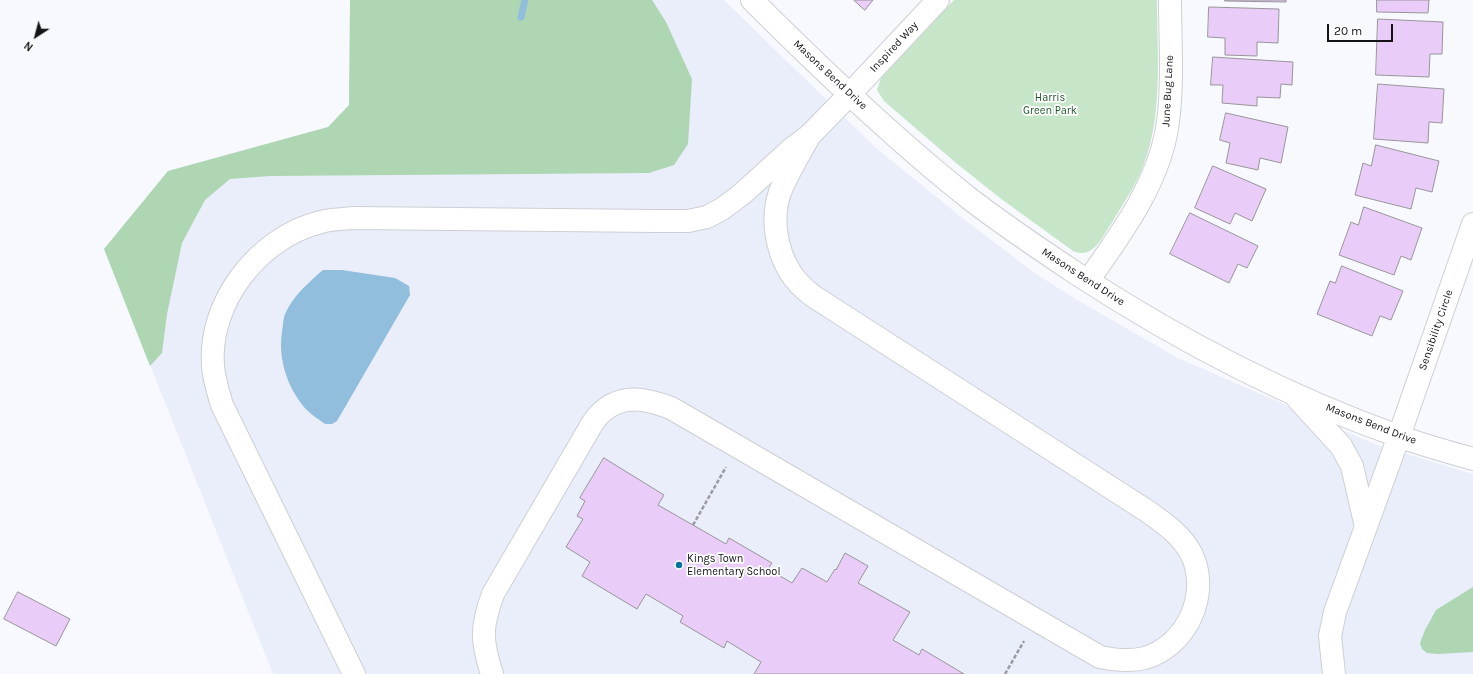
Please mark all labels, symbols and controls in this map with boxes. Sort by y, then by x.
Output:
north arrow [16,16,56,56]
scale bar [1329,16,1395,42]
street label: Inspired Way [867,19,921,75]
text: 20 m [1334,24,1362,38]
street label: Masons Bend Drive [790,37,870,113]
text: N [22,39,36,54]
street label: June Bug Lane [1160,55,1176,127]
park label: Harris Green Park [1023,91,1077,117]
street label: Masons Bend Drive [1039,245,1127,309]
street label: Sensibility Circle [1416,288,1456,372]
street label: Masons Bend Drive [1324,401,1418,447]
place label: Kings Town Elementary School [687,552,780,578]
marker: Kings Town Elementary School [674,560,684,570]

